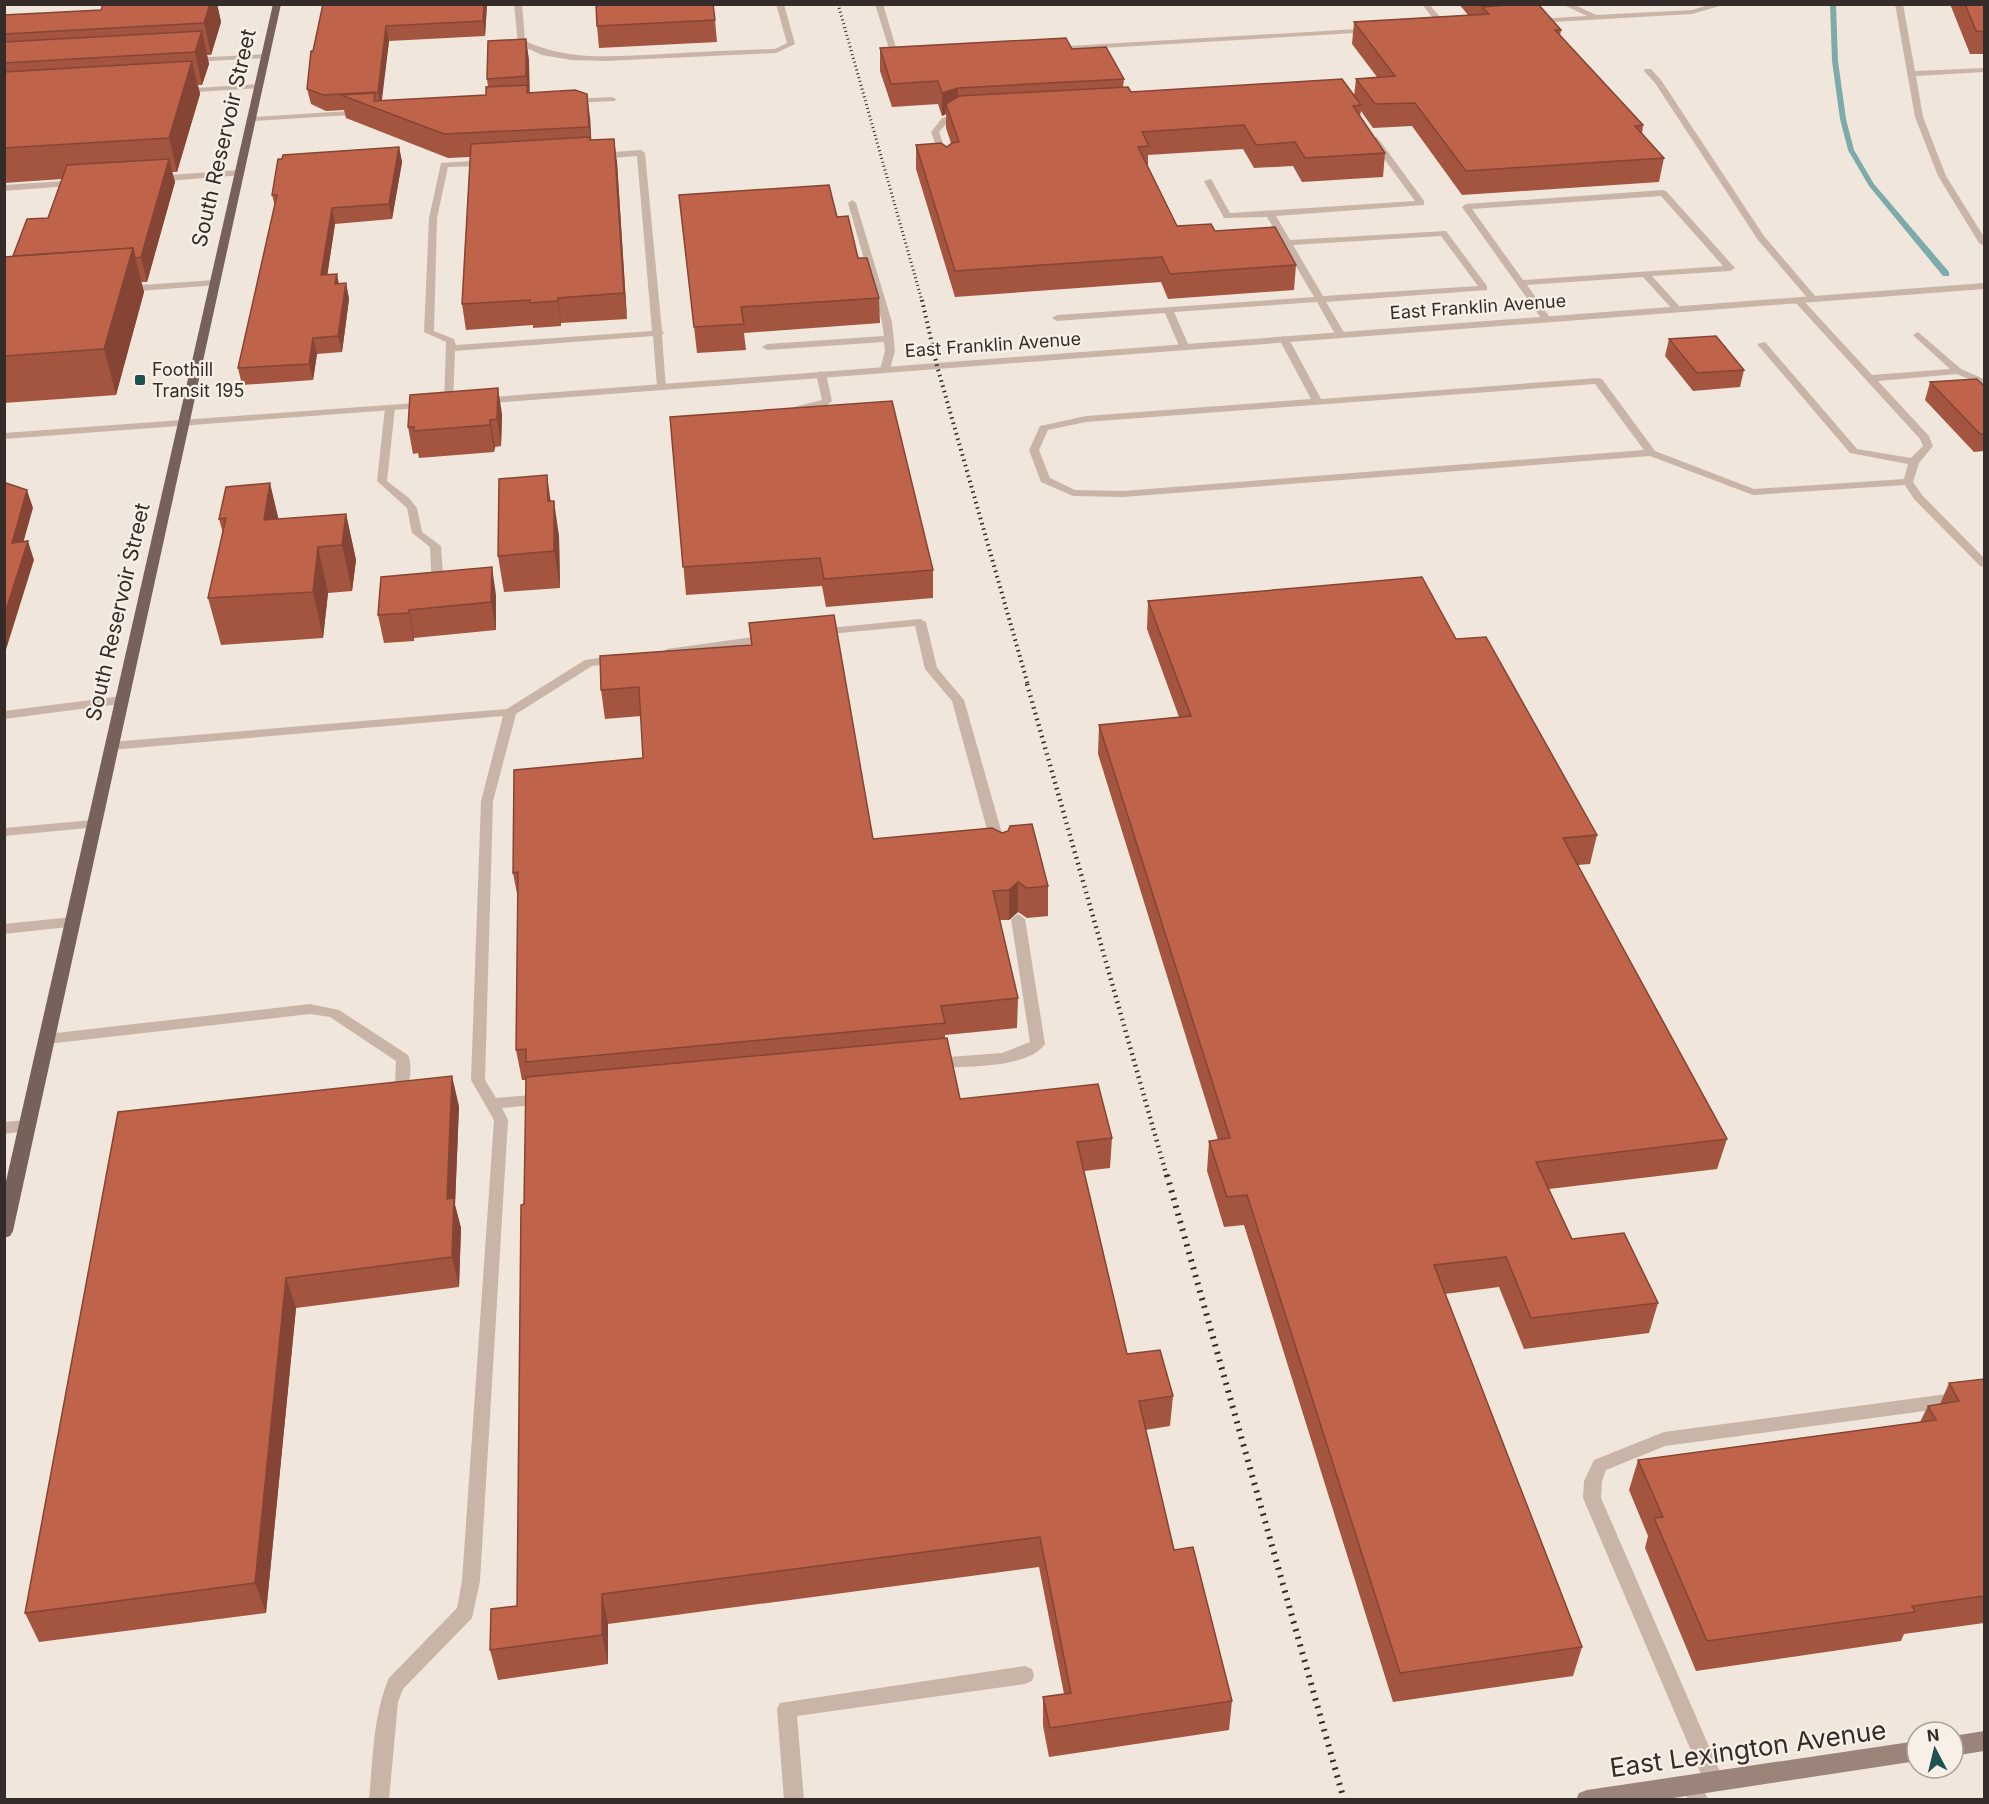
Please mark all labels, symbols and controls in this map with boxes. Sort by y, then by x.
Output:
street label: South Reservoir Street [186,26,261,249]
street label: East Franklin Avenue [1389,290,1567,323]
street label: East Franklin Avenue [904,328,1082,361]
place label: Foothill Transit 195 [152,359,244,401]
marker: Foothill Transit 195 [133,373,147,387]
street label: South Reservoir Street [80,500,155,723]
street label: East Lexington Avenue [1608,1714,1888,1783]
north arrow [1905,1720,1965,1780]
text: N [1926,1724,1940,1746]

